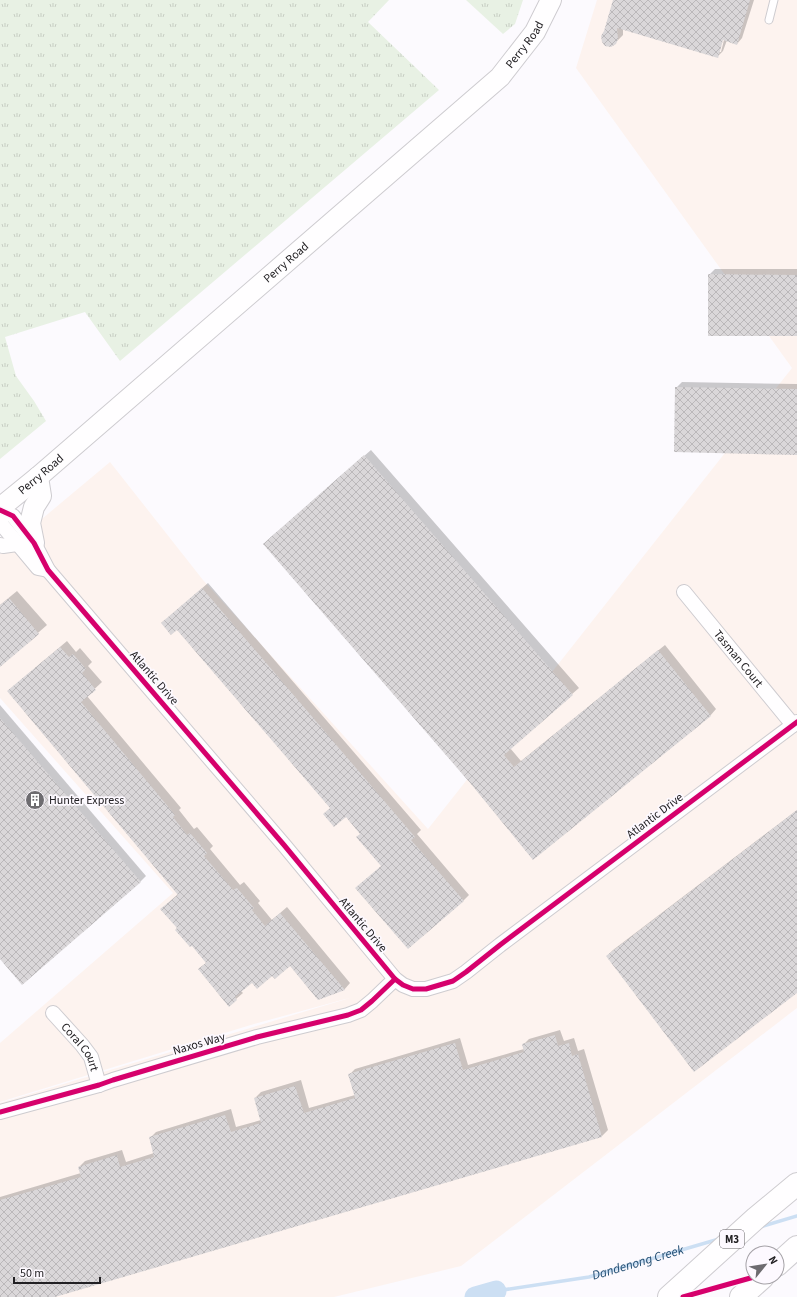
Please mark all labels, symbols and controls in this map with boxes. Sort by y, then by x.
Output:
street label: Perry Road [502,18,548,72]
street label: Perry Road [260,238,312,287]
street label: Perry Road [14,450,67,498]
street label: Tasman Court [710,626,767,691]
street label: Atlantic Drive [126,647,182,709]
building icon: Hunter Express [24,789,46,811]
street label: Atlantic Drive [623,789,687,843]
place label: Hunter Express [49,792,124,809]
street label: Atlantic Drive [335,894,391,956]
street label: Coral Court [57,1019,103,1073]
street label: Naxos Way [171,1028,228,1060]
road number: M3 [720,1230,744,1248]
water label: Dandenong Creek [590,1241,687,1285]
north arrow [745,1245,785,1285]
text: N [765,1253,782,1267]
scale bar [14,1259,100,1285]
text: 50 m [20,1265,44,1282]

